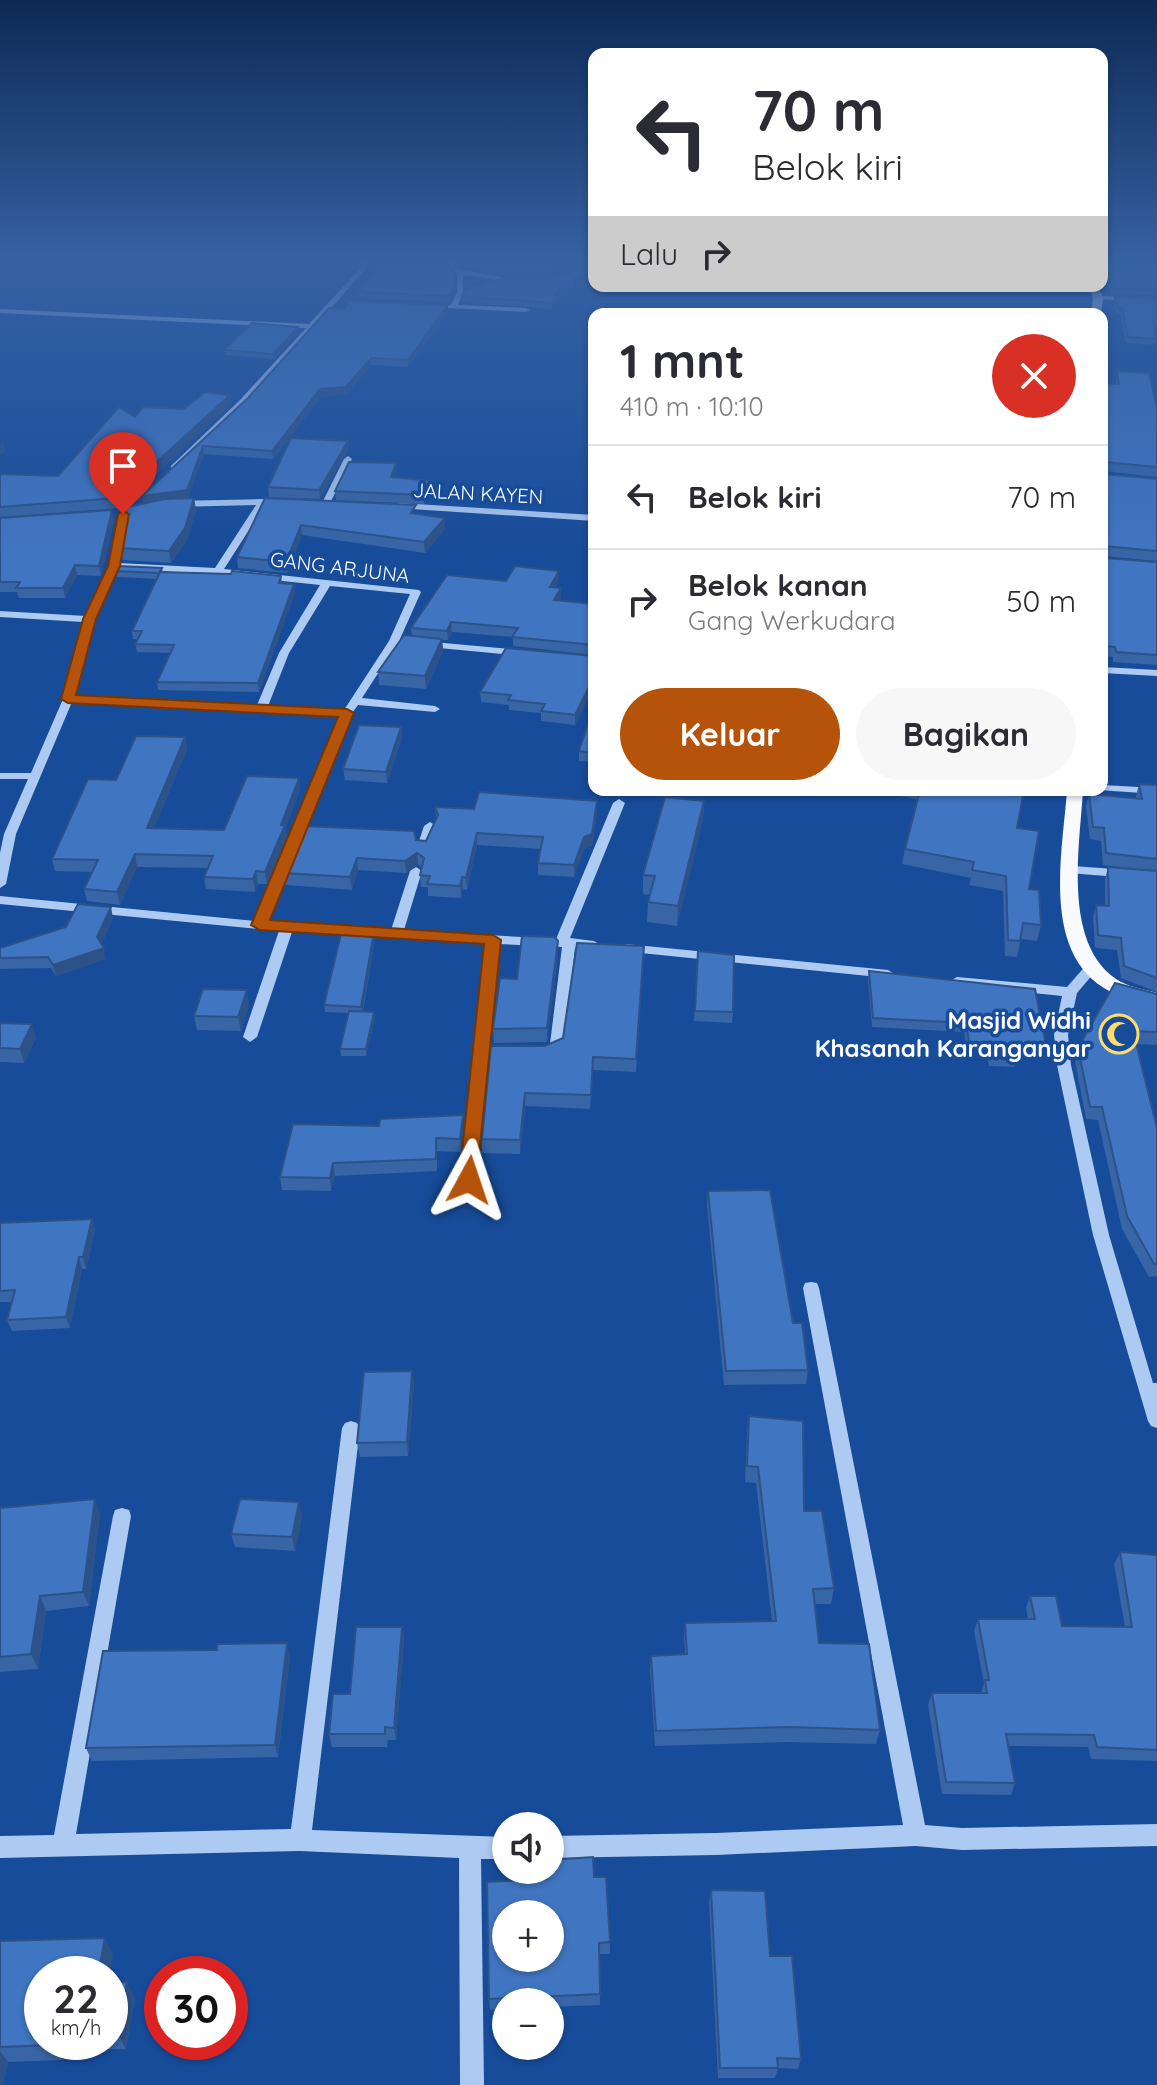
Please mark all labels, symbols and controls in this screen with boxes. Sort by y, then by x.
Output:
text: 70 m [752,75,884,145]
icon: left [620,80,724,184]
text: Belok kiri [752,144,903,189]
icon: right [694,232,738,276]
text: Lalu [620,235,678,273]
text: 1 mnt [620,330,745,390]
button: close [992,334,1076,418]
text: 410 m · 10:10 [620,390,764,423]
pin [89,432,157,514]
icon: arrive [101,444,145,488]
icon: left [620,475,664,519]
street label: JALAN KAYEN [412,477,544,509]
text: Belok kiri [688,478,822,516]
text: 70 m [1007,478,1076,516]
street label: GANG ARJUNA [269,546,411,588]
text: Belok kanan [688,566,868,604]
icon: right [620,579,664,623]
text: 50 m [1006,582,1076,620]
text: Gang Werkudara [688,604,896,637]
button: Keluar [620,688,840,780]
button: Bagikan [856,688,1076,780]
place label: Masjid Widhi Khasanah Karanganyar [815,1005,1091,1063]
mosque icon: Masjid Widhi Khasanah Karanganyar [1098,1013,1140,1055]
position arrow [427,1138,511,1222]
map controls [492,1812,564,2060]
button: sound [492,1812,564,1884]
button: + [492,1900,564,1972]
speed limit sign: 30 [144,1956,248,2060]
text: 22 [53,1973,99,2023]
button: − [492,1988,564,2060]
text: km/h [51,2015,101,2040]

